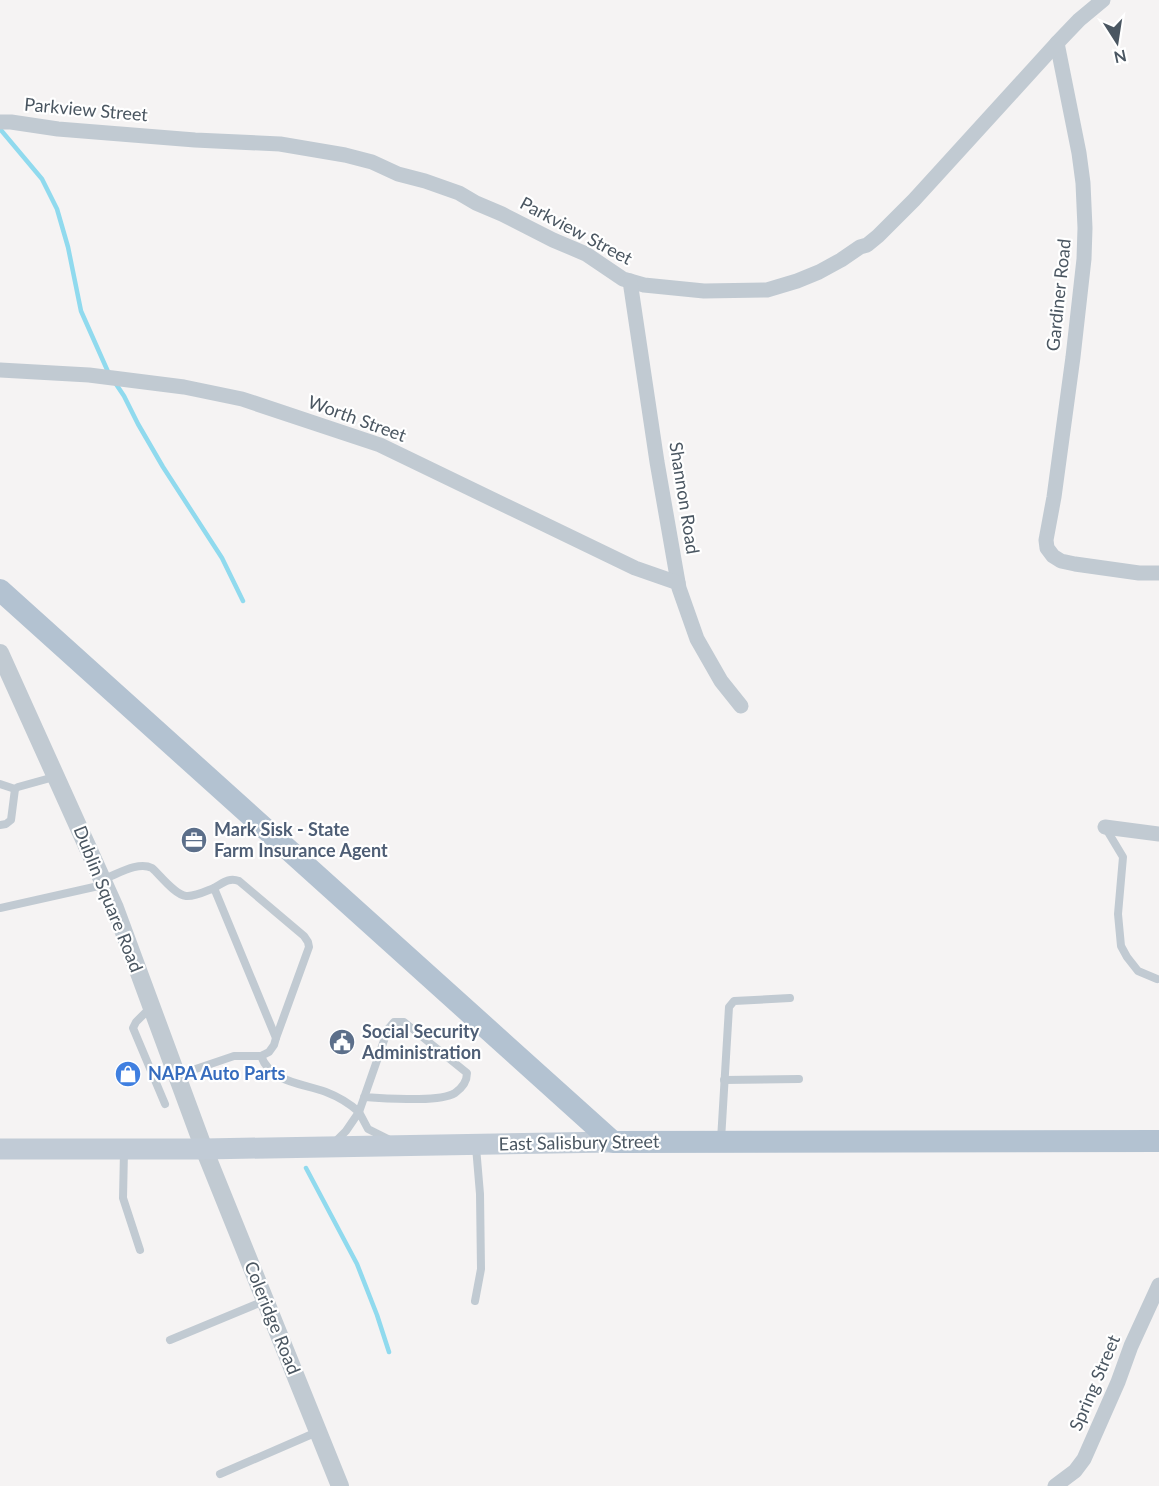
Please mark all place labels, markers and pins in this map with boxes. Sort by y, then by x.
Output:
place label: Mark Sisk - State Farm Insurance Agent [214,818,388,861]
office icon: Mark Sisk - State Farm Insurance Agent [179,825,209,855]
place label: Social Security Administration [361,1020,481,1063]
public building icon: Social Security Administration [327,1027,357,1057]
shop icon: NAPA Auto Parts [113,1059,143,1089]
place label: NAPA Auto Parts [148,1062,285,1084]

